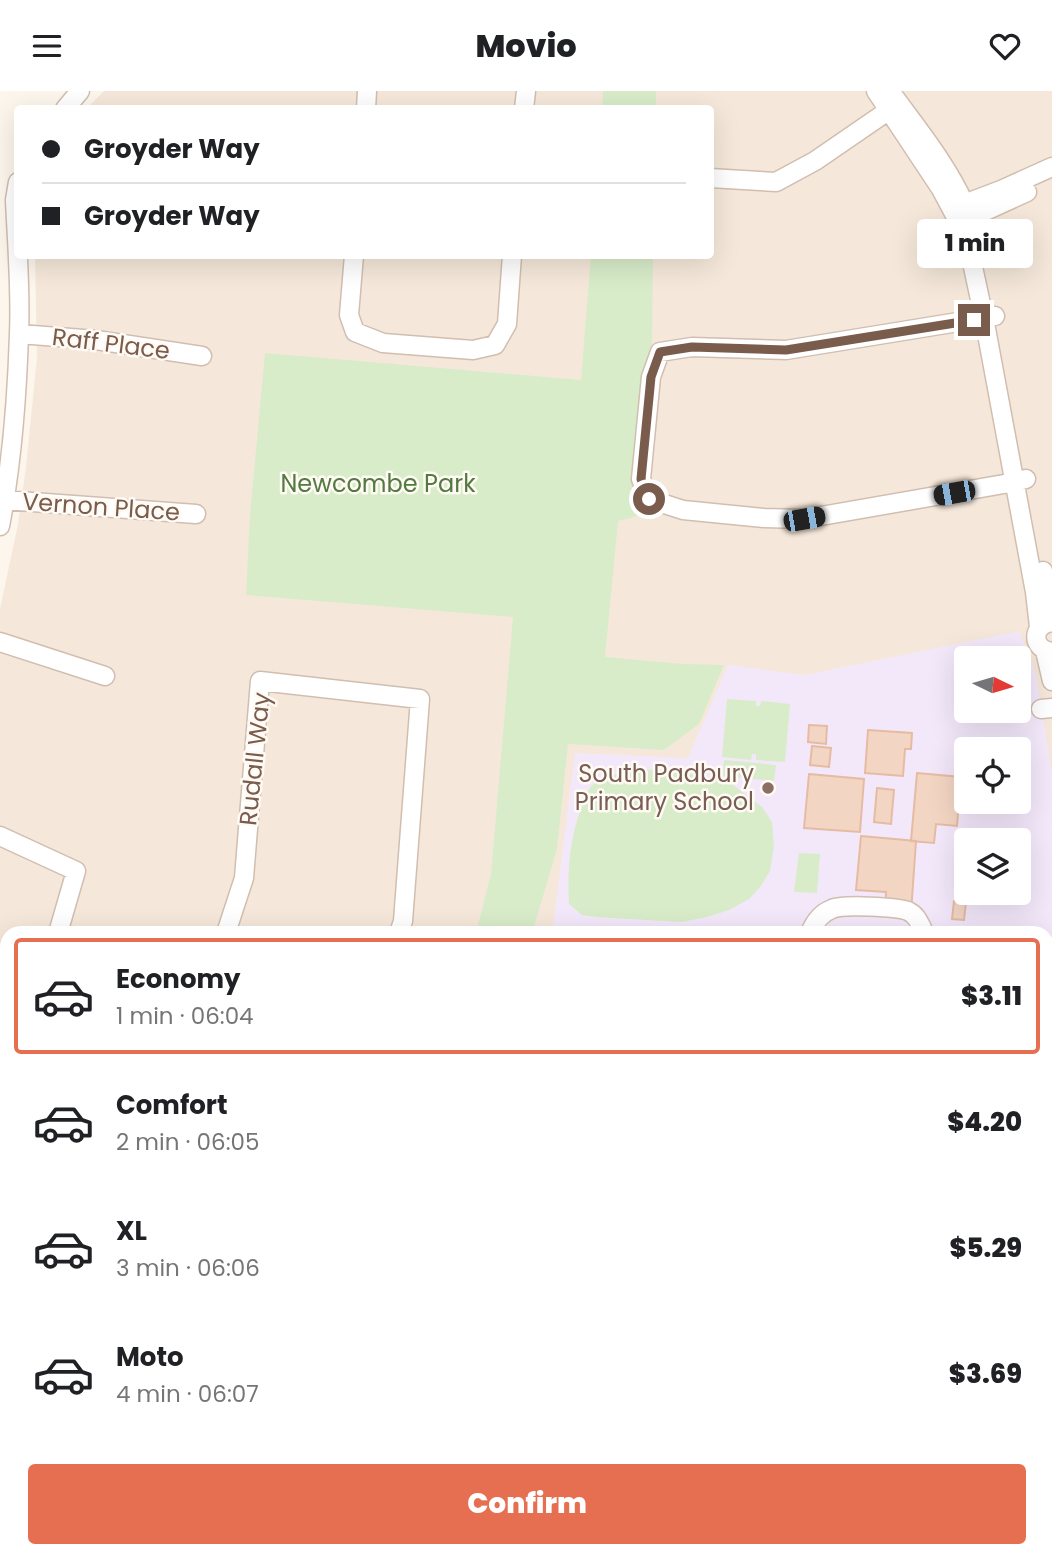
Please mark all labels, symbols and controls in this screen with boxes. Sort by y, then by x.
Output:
text: Movio [475,23,577,68]
icon: menu [28,27,66,65]
icon: heart [986,27,1024,65]
text: Groyder Way [84,131,260,167]
text: Groyder Way [84,198,260,234]
callout: 1 min [916,219,1032,267]
text: 1 min [945,227,1005,259]
route end [958,304,990,336]
street label: Raff Place [50,320,172,367]
park label: Newcombe Park [280,467,476,500]
car [932,479,977,507]
route start [633,483,665,515]
street label: Vernon Place [21,485,181,528]
car [782,505,827,533]
north arrow [954,646,1031,723]
map controls [954,646,1031,905]
street label: Rudall Way [231,690,278,827]
button: locate [954,737,1031,814]
place label: South Padbury Primary School [575,757,754,818]
marker: South Padbury Primary School [760,780,776,796]
button: layers [954,828,1031,905]
text: Economy [116,961,240,997]
icon: car [32,965,95,1028]
text: $3.11 [961,978,1022,1014]
text: 1 min · 06:04 [116,1000,254,1032]
text: Comfort [116,1087,228,1123]
icon: car [32,1091,95,1154]
text: $4.20 [947,1104,1022,1140]
text: 2 min · 06:05 [116,1126,259,1158]
text: XL [116,1213,147,1249]
icon: car [32,1217,95,1280]
text: $5.29 [949,1230,1022,1266]
text: 3 min · 06:06 [116,1252,260,1284]
text: Moto [116,1339,184,1375]
icon: car [32,1343,95,1406]
text: $3.69 [949,1356,1022,1392]
text: 4 min · 06:07 [116,1378,259,1410]
button: Confirm [28,1464,1026,1544]

